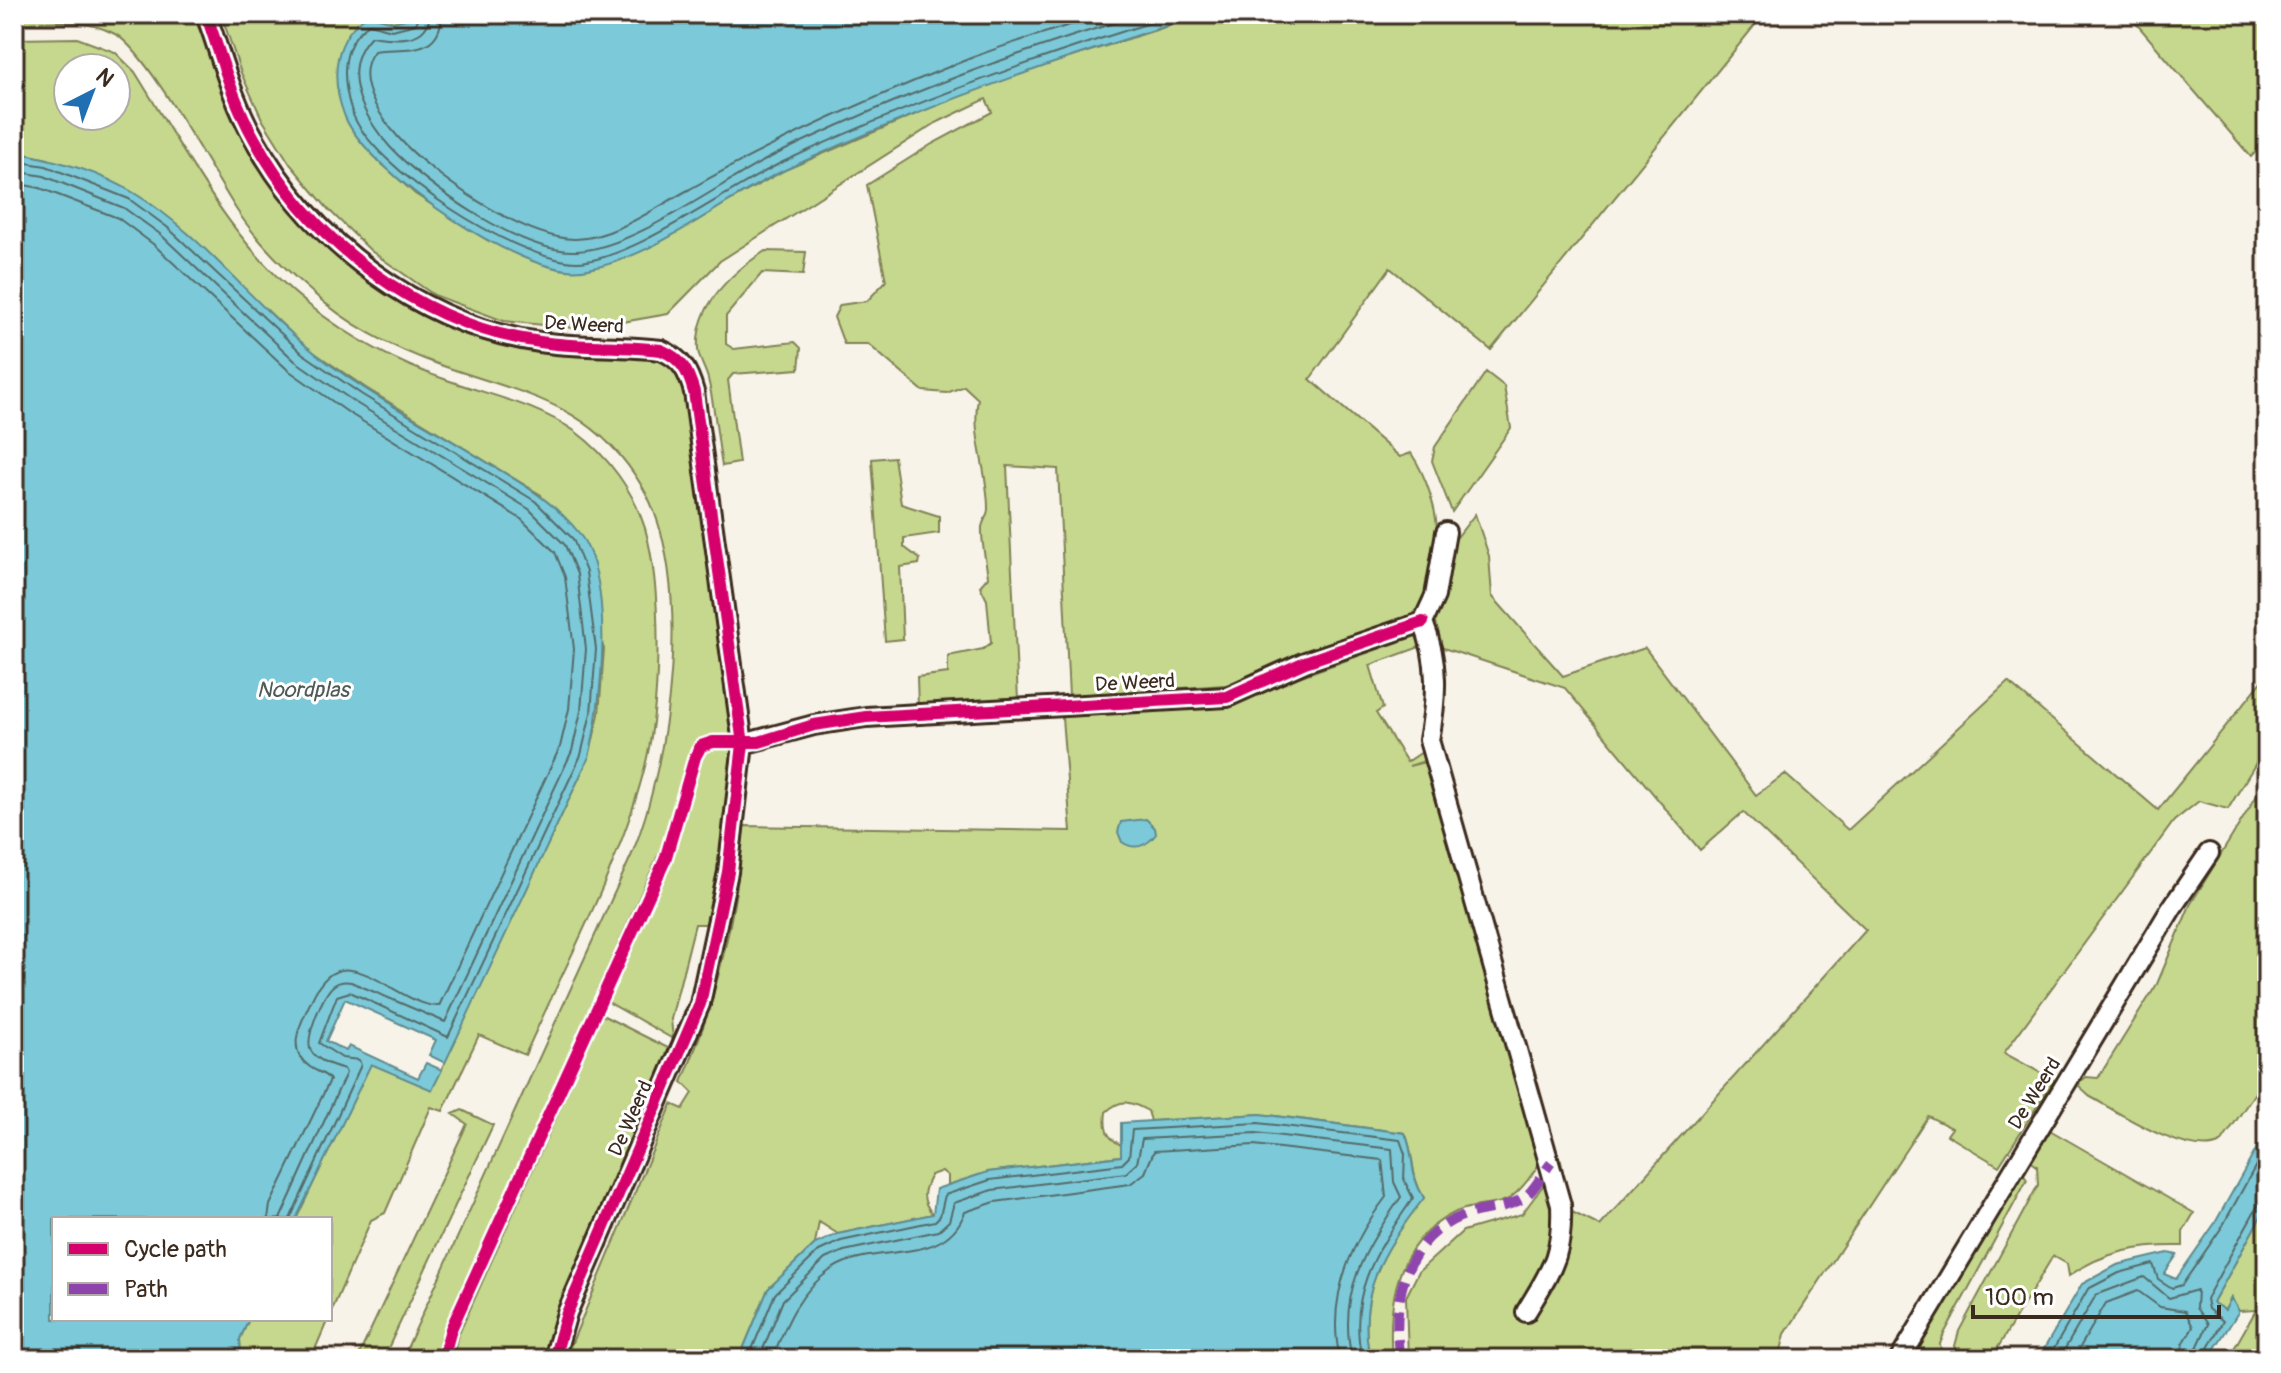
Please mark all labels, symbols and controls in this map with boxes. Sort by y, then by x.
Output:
north arrow [52,52,132,132]
text: N [90,62,120,93]
street label: De Weerd [543,310,625,339]
street label: De Weerd [1094,668,1176,697]
water label: Noordplas [257,676,351,704]
street label: De Weerd [2003,1053,2066,1134]
street label: De Weerd [603,1077,658,1160]
legend [52,1217,332,1321]
text: Cycle path [124,1235,227,1264]
scale bar [1973,1269,2219,1319]
text: Path [124,1275,168,1304]
text: 100 m [1985,1283,2054,1312]

